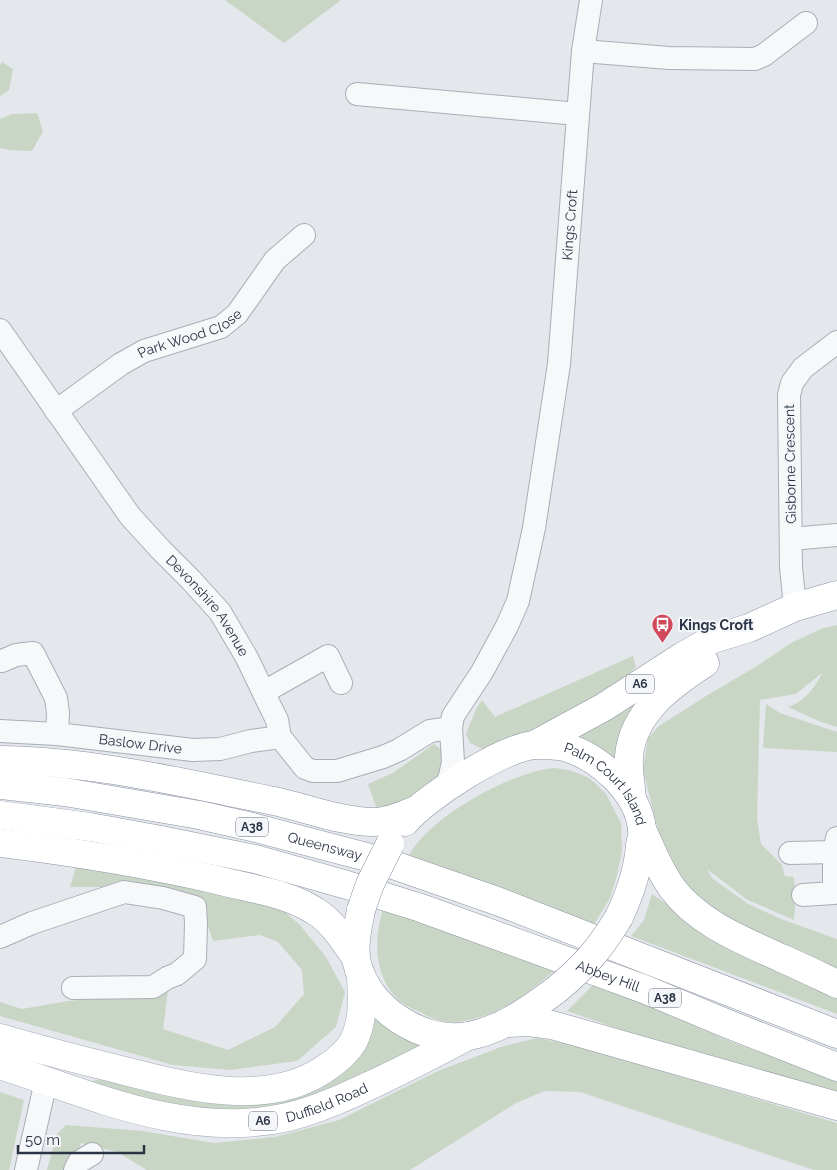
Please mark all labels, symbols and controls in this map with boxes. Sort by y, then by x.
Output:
street label: Kings Croft [559,189,580,261]
street label: Park Wood Close [135,305,245,361]
street label: Gisborne Crescent [781,404,799,524]
street label: Devonshire Avenue [163,552,252,659]
bus stop icon: Kings Croft [651,613,675,644]
place label: Kings Croft [679,617,754,633]
road number: A6 [626,674,654,694]
street label: Baslow Drive [98,731,183,757]
street label: Palm Court Island [562,739,649,827]
road number: A38 [236,818,268,836]
street label: Queensway [286,829,364,864]
street label: Abbey Hill [574,957,642,995]
road number: A38 [649,988,681,1008]
street label: Duffield Road [284,1080,370,1125]
road number: A6 [249,1112,277,1130]
scale bar [18,1122,144,1154]
text: 50 m [25,1131,60,1149]

